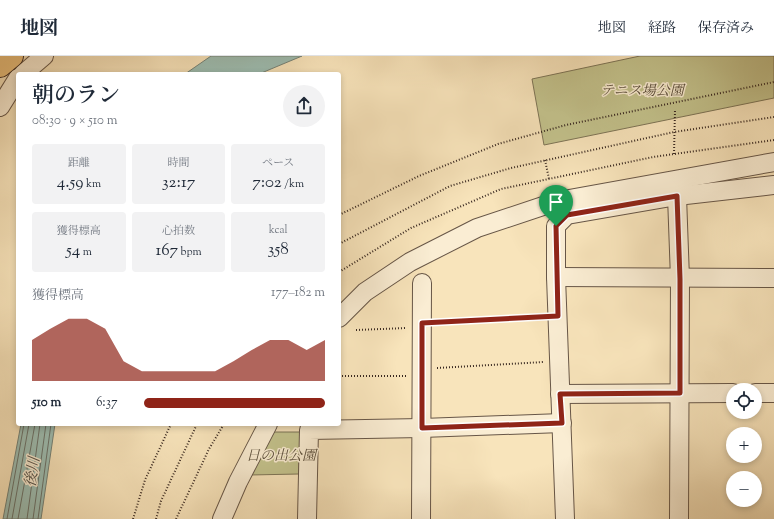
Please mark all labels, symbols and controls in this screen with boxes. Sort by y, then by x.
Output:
text: 地図 [20,16,58,43]
text: 地図 [598,19,626,39]
text: 経路 [648,19,676,39]
text: 保存済み [698,19,754,39]
text: 朝のラン [32,81,120,113]
park label: テニス場公園 [600,82,686,102]
button: share [283,85,325,127]
text: 08:30 · 9 × 510 m [32,112,117,130]
text: 距離 [68,155,90,171]
text: 時間 [167,155,189,171]
text: ペース [262,155,294,171]
text: 4.59 [57,171,84,195]
text: 32:17 [162,171,195,195]
text: 7:02 [252,171,282,195]
text: km [84,176,101,192]
text: /km [282,176,304,192]
pin [539,185,573,226]
icon: arrive [545,191,567,213]
text: kcal [269,222,288,238]
text: 獲得標高 [57,223,101,239]
text: 心拍数 [162,223,195,239]
text: 358 [268,238,289,262]
text: 54 [66,239,80,263]
text: 167 [155,239,178,263]
text: m [80,244,92,260]
text: bpm [178,244,202,260]
text: 177–182 m [271,284,325,302]
text: 獲得標高 [32,287,84,305]
map controls [726,383,762,507]
button: locate [726,383,762,419]
text: 510 m [32,394,61,412]
text: 6:37 [96,394,117,412]
button: + [726,427,762,463]
park label: 日の出公園 [246,447,318,467]
water label: 後川 [21,454,46,489]
button: − [726,471,762,507]

